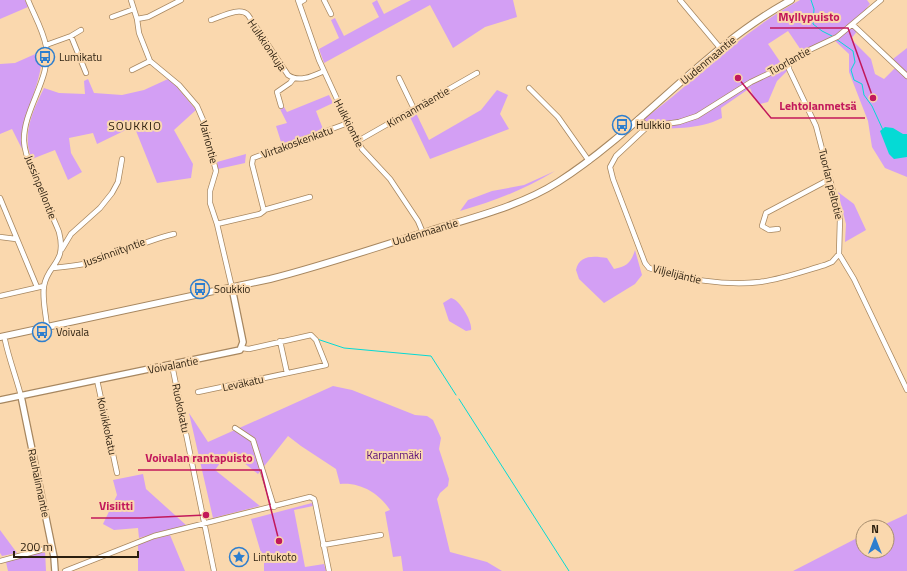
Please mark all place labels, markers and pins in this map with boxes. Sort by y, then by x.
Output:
callout: Myllypuisto [770,4,848,28]
bus stop icon: Lumikatu [34,46,56,68]
place label: Lumikatu [59,49,102,65]
callout: Lehtolanmetsä [771,94,865,118]
bus stop icon: Hulkkio [611,114,633,136]
place label: Hulkkio [636,117,671,133]
bus stop icon: Soukkio [189,278,211,300]
place label: Soukkio [214,281,251,297]
bus stop icon: Voivala [31,321,53,343]
place label: Voivala [56,324,90,340]
callout: Voivalan rantapuisto [138,446,261,470]
callout: Visiitti [91,494,141,518]
place icon: Lintukoto [228,546,250,568]
place label: Lintukoto [253,549,297,565]

